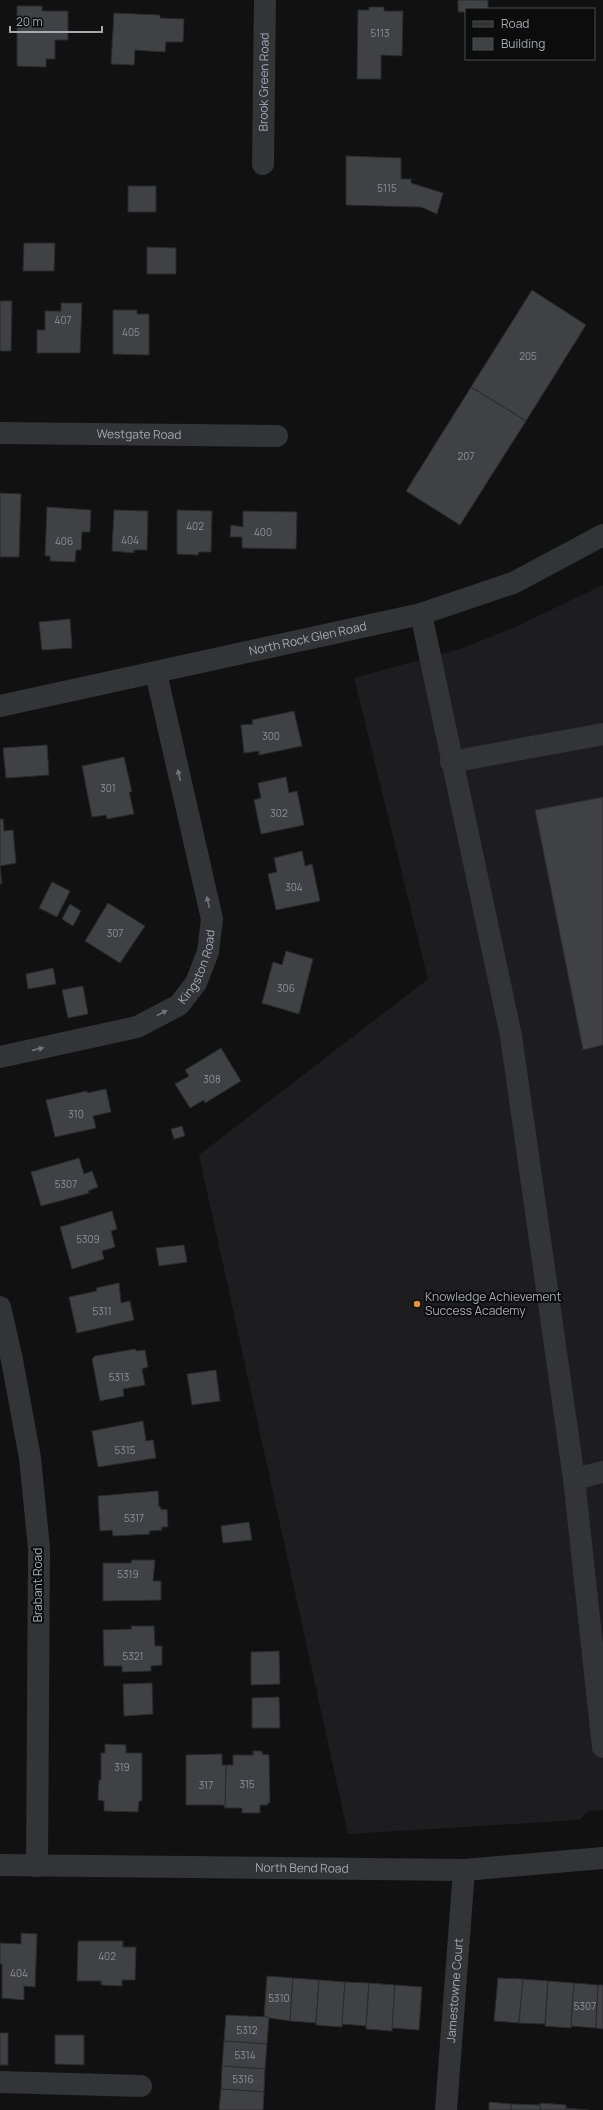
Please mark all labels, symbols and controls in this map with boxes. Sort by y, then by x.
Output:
scale bar [10,8,102,34]
legend [465,8,595,60]
text: 20 m [16,13,43,30]
text: Road [501,15,529,32]
house number: 5113 [370,26,390,40]
street label: Brook Green Road [254,33,273,131]
text: Building [501,35,545,52]
house number: 5115 [377,181,397,195]
house number: 407 [54,313,72,327]
house number: 405 [122,325,140,339]
house number: 205 [519,349,537,363]
street label: Westgate Road [96,425,182,443]
house number: 207 [458,449,474,463]
house number: 402 [186,519,204,533]
house number: 400 [254,525,272,539]
house number: 404 [121,533,139,547]
house number: 406 [55,534,73,548]
street label: North Rock Glen Road [247,617,368,659]
house number: 300 [262,729,280,743]
one-way arrow [176,769,182,782]
house number: 301 [100,781,116,795]
house number: 302 [270,806,288,820]
house number: 304 [285,880,303,894]
one-way arrow [205,896,211,908]
house number: 307 [107,926,123,940]
street label: Kingston Road [174,929,219,1007]
house number: 306 [277,981,295,995]
one-way arrow [157,1010,168,1017]
one-way arrow [32,1045,44,1051]
house number: 308 [203,1072,221,1086]
house number: 310 [68,1107,84,1121]
house number: 5307 [55,1177,77,1191]
house number: 5309 [76,1232,100,1246]
place label: Knowledge Achievement Success Academy [425,1288,561,1319]
marker: Knowledge Achievement Success Academy [412,1299,422,1309]
house number: 5311 [92,1304,112,1318]
house number: 5313 [109,1370,129,1384]
house number: 5315 [115,1443,136,1457]
house number: 5317 [124,1511,144,1525]
street label: Brabant Road [29,1548,46,1622]
house number: 5319 [117,1567,139,1581]
house number: 5321 [123,1649,143,1663]
house number: 319 [114,1760,130,1774]
house number: 315 [239,1777,255,1791]
house number: 317 [199,1778,213,1792]
street label: North Bend Road [255,1859,349,1877]
street label: Jamestowne Court [442,1937,467,2043]
house number: 402 [98,1949,116,1963]
house number: 404 [10,1966,28,1980]
house number: 5310 [268,1991,290,2005]
house number: 5307 [574,1999,596,2013]
house number: 5312 [237,2023,258,2037]
house number: 5314 [234,2048,256,2062]
house number: 5316 [232,2072,254,2086]

